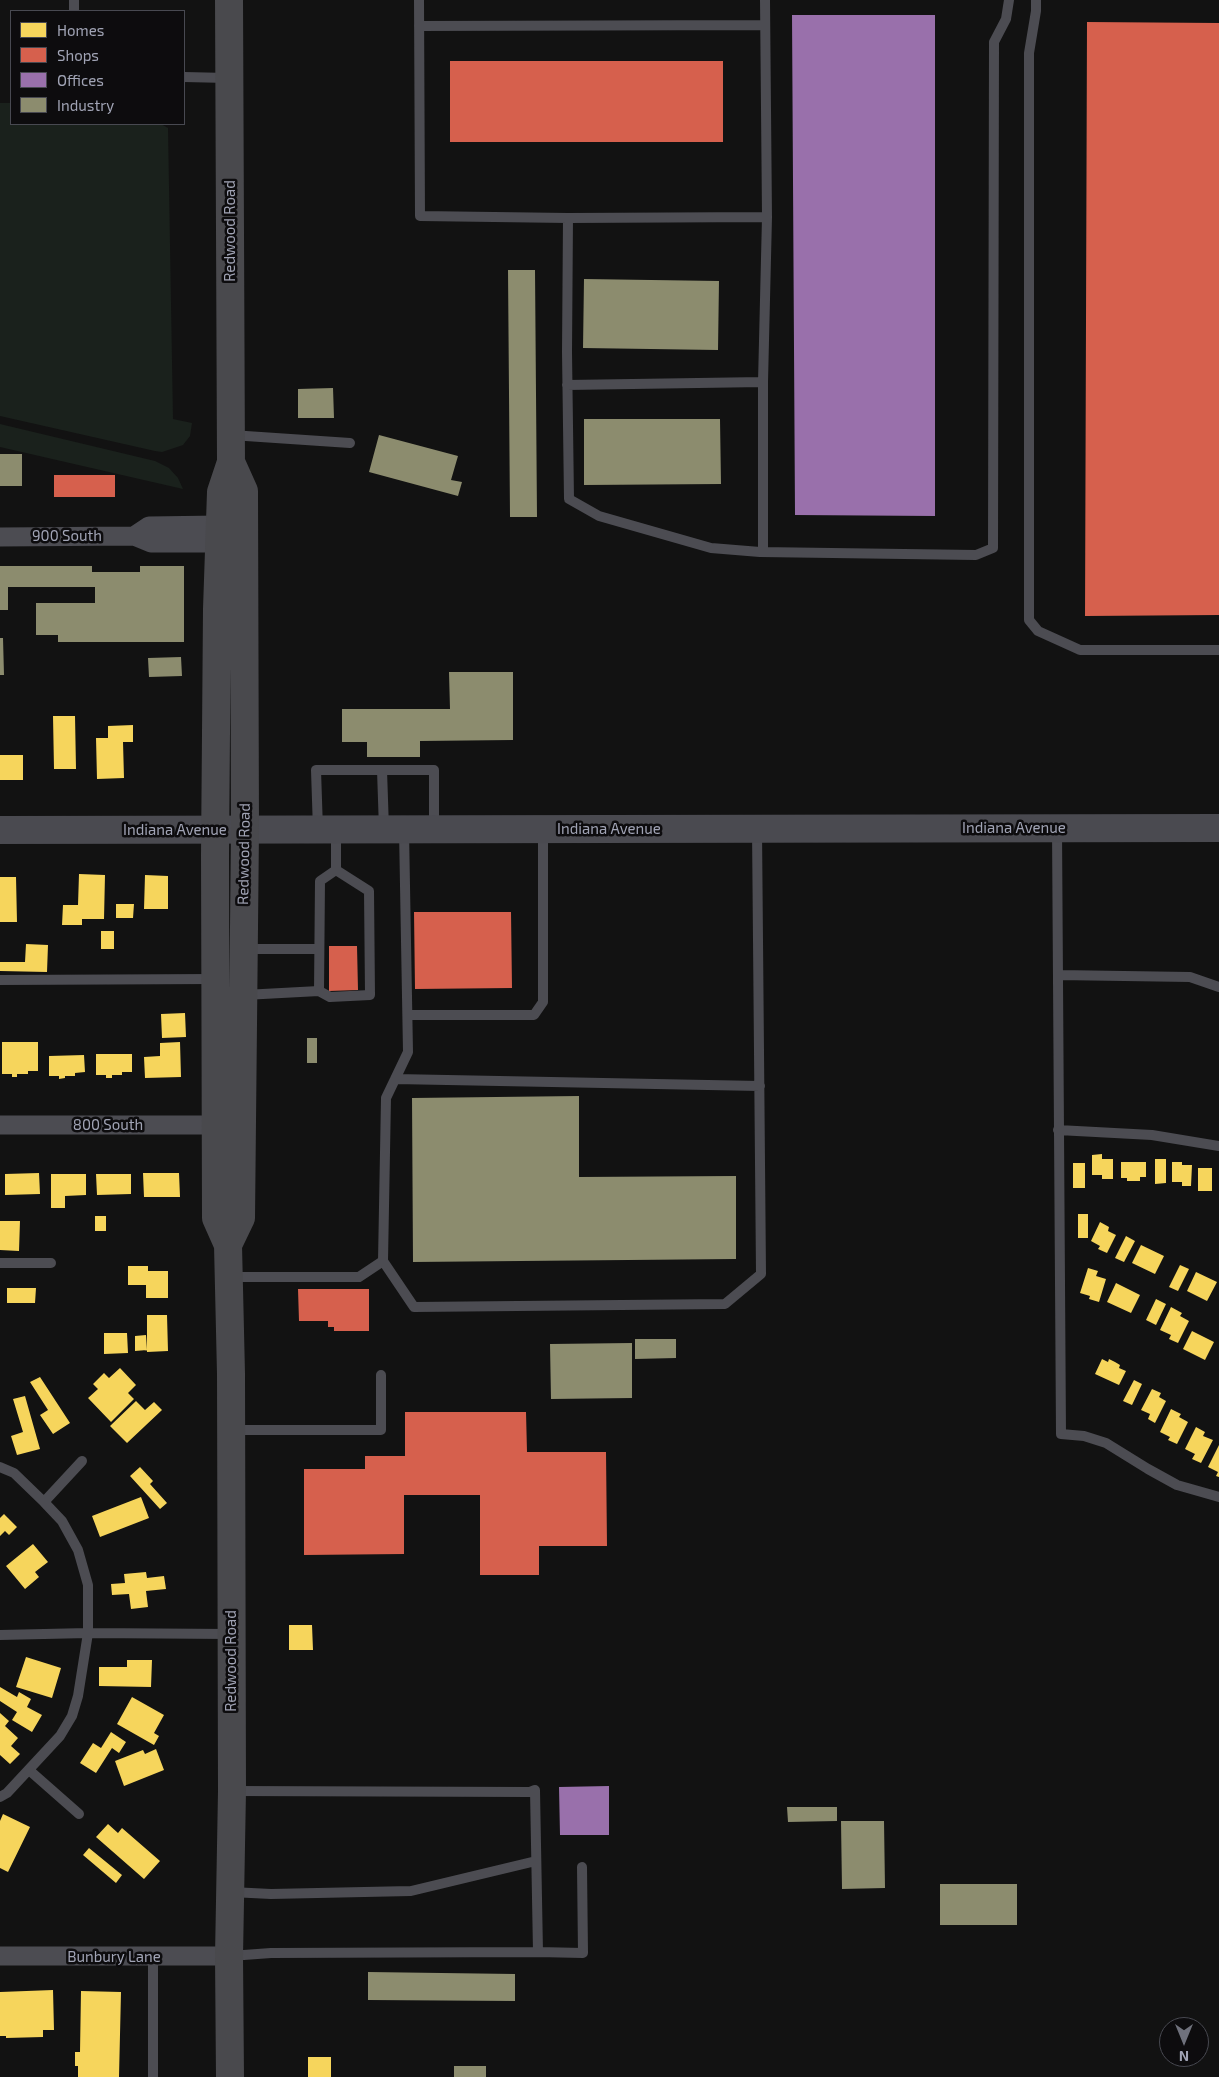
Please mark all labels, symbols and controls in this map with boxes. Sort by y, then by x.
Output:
legend [10,10,185,125]
text: Homes [57,21,104,39]
text: Shops [57,46,99,64]
text: Offices [57,71,104,89]
text: Industry [57,96,114,114]
street label: Redwood Road [221,180,239,282]
street label: 900 South [32,527,102,545]
street label: Redwood Road [234,803,254,905]
street label: Indiana Avenue [962,819,1066,837]
street label: Indiana Avenue [557,820,661,838]
street label: Indiana Avenue [123,821,227,839]
street label: 800 South [73,1116,143,1134]
street label: Redwood Road [222,1610,240,1712]
street label: Bunbury Lane [67,1948,161,1966]
north arrow [1159,2017,1209,2067]
text: N [1179,2048,1189,2065]

